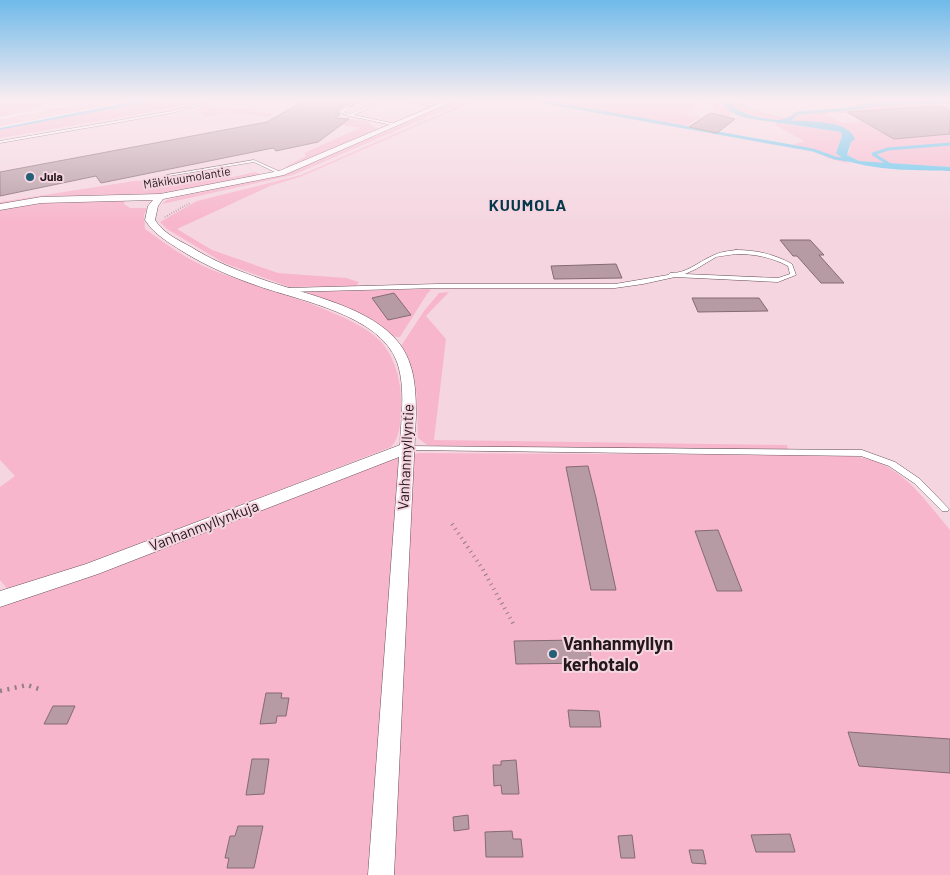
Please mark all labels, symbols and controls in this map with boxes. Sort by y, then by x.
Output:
street label: Mäkikuumolantie [142,163,231,191]
place label: Jula [40,169,63,183]
marker: Jula [24,171,36,183]
district label: KUUMOLA [489,195,567,214]
street label: Vanhanmyllyntie [393,404,417,510]
street label: Vanhanmyllynkuja [146,496,261,554]
place label: Vanhanmyllyn kerhotalo [563,632,673,675]
marker: Vanhanmyllyn kerhotalo [547,648,559,660]

